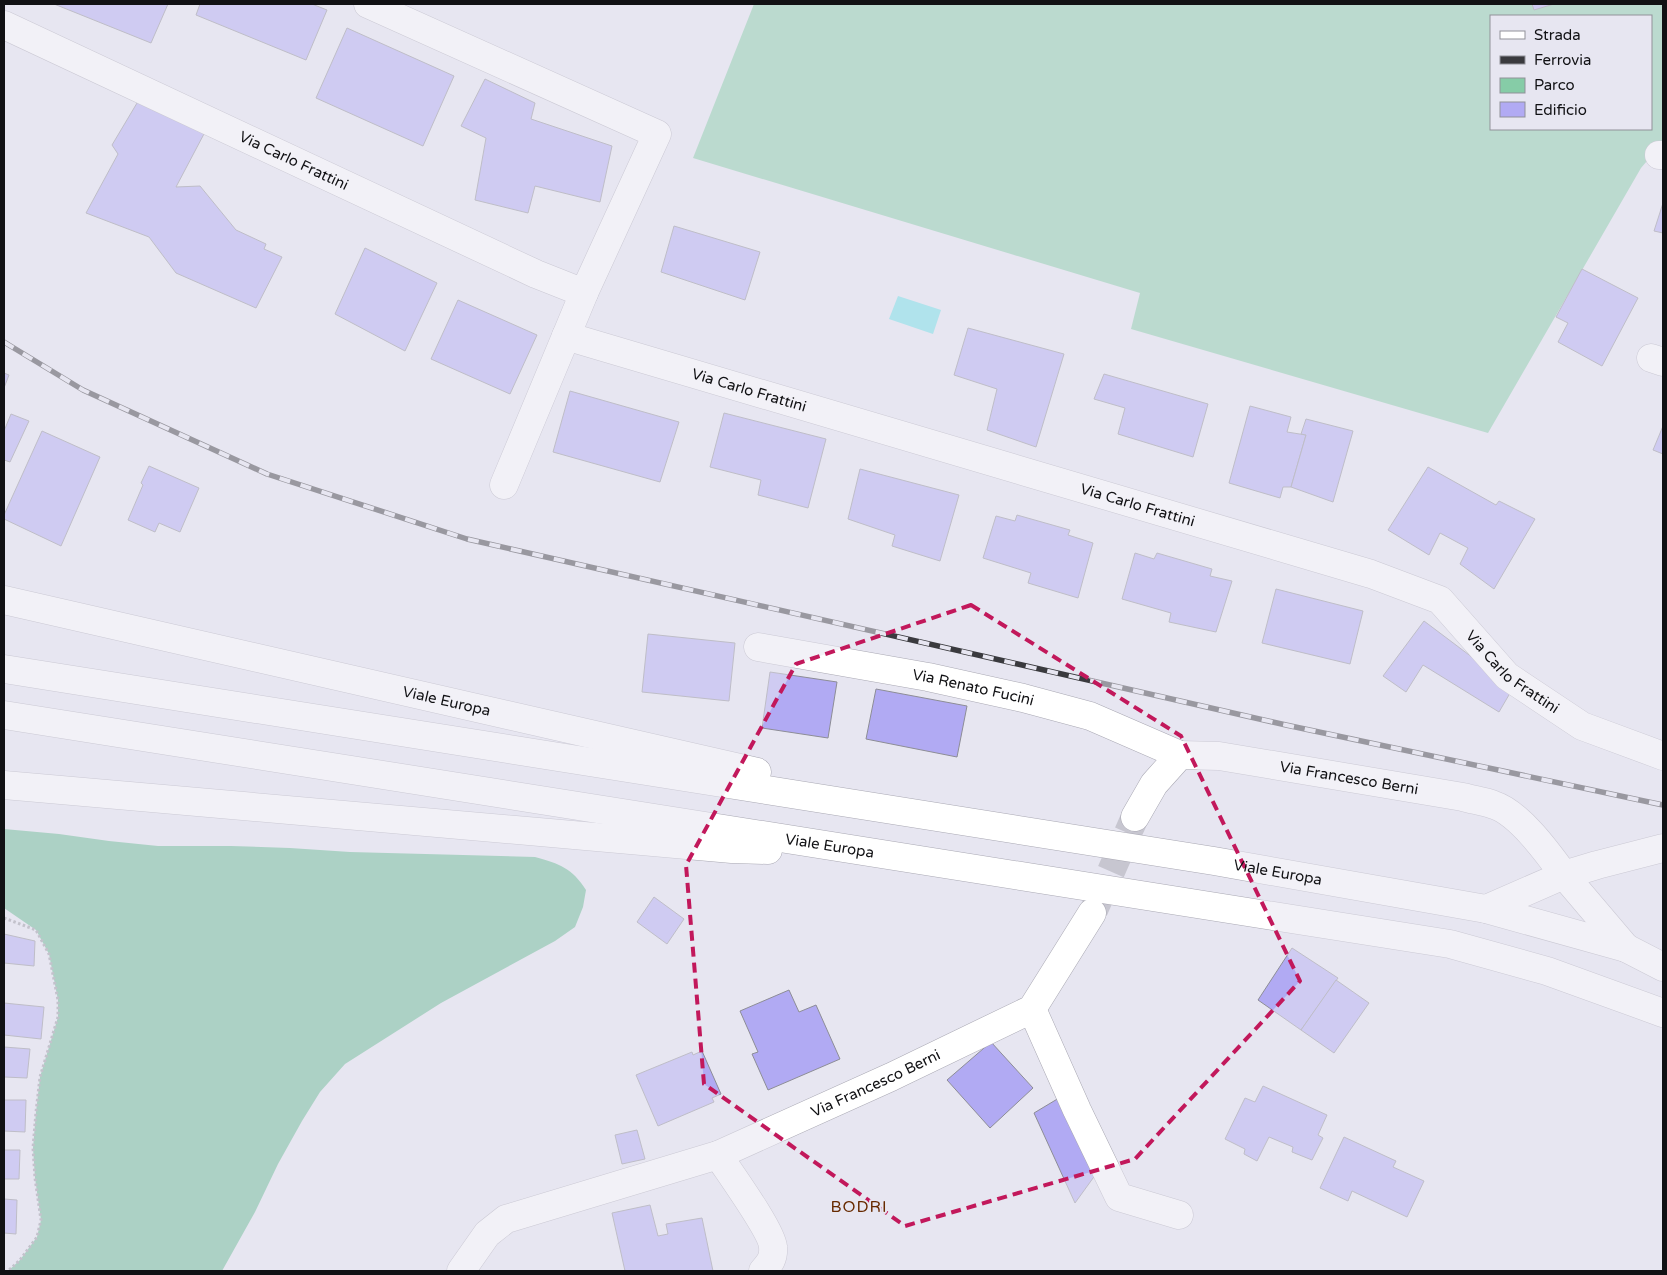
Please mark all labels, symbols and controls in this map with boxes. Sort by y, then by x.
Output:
legend [1490,15,1652,130]
text: Strada [1534,26,1581,44]
text: Ferrovia [1534,51,1591,69]
text: Parco [1534,76,1575,94]
text: Edificio [1534,101,1587,119]
street label: Via Carlo Frattini [236,127,351,194]
street label: Via Carlo Frattini [690,365,809,416]
street label: Via Carlo Frattini [1078,480,1197,530]
street label: Via Carlo Frattini [1462,627,1563,717]
street label: Via Renato Fucini [911,665,1036,710]
street label: Viale Europa [401,682,492,720]
street label: Via Francesco Berni [1278,757,1420,798]
street label: Viale Europa [784,830,875,862]
street label: Viale Europa [1232,856,1324,889]
street label: Via Francesco Berni [808,1046,943,1121]
district label: BODRI [830,1197,888,1217]

